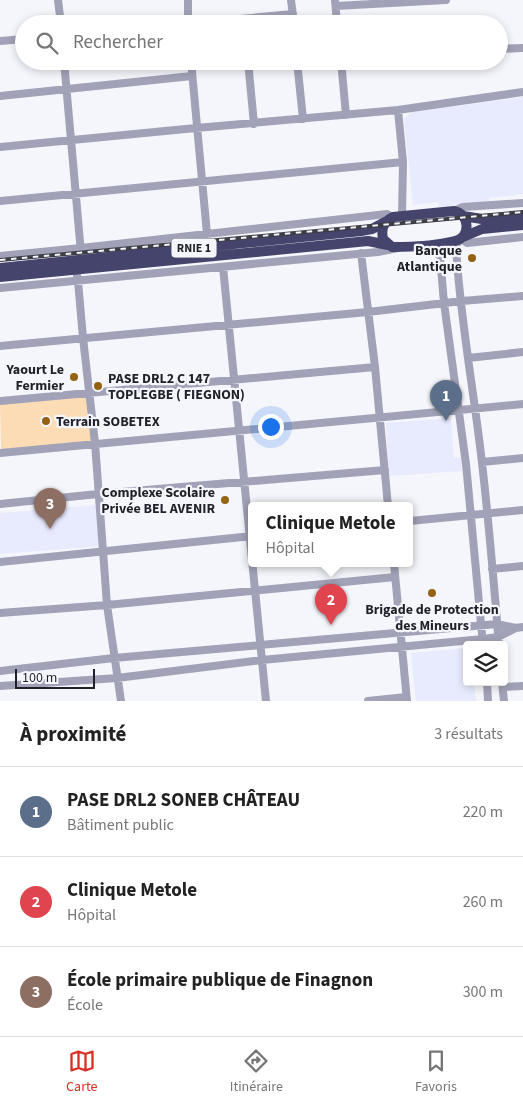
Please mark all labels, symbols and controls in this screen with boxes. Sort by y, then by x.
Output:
search box [15,15,508,70]
icon: search [33,29,61,57]
text: Rechercher [73,29,163,56]
road number: RNIE 1 [172,238,216,258]
place label: Banque Atlantique [396,241,462,277]
marker: Banque Atlantique [466,252,478,264]
place label: Yaourt Le Fermier [6,360,64,396]
place label: PASE DRL2 C 147 TOPLEGBE ( FIEGNON) [108,369,245,405]
marker: Yaourt Le Fermier [68,371,80,383]
marker: PASE DRL2 C 147 TOPLEGBE ( FIEGNON) [92,380,104,392]
pin: 1 [430,380,462,421]
place label: Terrain SOBETEX [56,412,160,432]
your location [258,414,284,440]
marker: Terrain SOBETEX [40,415,52,427]
place label: Complexe Scolaire Privée BEL AVENIR [101,483,215,519]
pin: 3 [34,488,66,529]
marker: Complexe Scolaire Privée BEL AVENIR [219,494,231,506]
popup [248,502,413,567]
text: Clinique Metole [265,510,396,537]
text: Hôpital [265,537,315,559]
pin: 2 [315,584,347,625]
marker: Brigade de Protection des Mineurs [426,587,438,599]
place label: Brigade de Protection des Mineurs [365,600,499,636]
map controls [463,641,508,686]
button: layers [463,641,508,686]
scale bar [15,666,95,689]
text: 100 m [22,668,57,688]
text: À proximité [20,719,126,749]
text: 3 résultats [434,723,503,745]
text: PASE DRL2 SONEB CHÂTEAU [67,787,300,814]
text: 1 [32,801,40,823]
text: 220 m [463,801,503,823]
text: Bâtiment public [67,814,174,836]
text: Clinique Metole [67,877,197,904]
text: 2 [32,891,40,913]
text: 260 m [463,891,503,913]
text: Hôpital [67,904,116,926]
text: École primaire publique de Finagnon [67,967,373,994]
text: 3 [32,981,40,1003]
text: 300 m [463,981,503,1003]
text: École [67,994,103,1016]
tab: Carte [66,1047,98,1097]
tab: Itinéraire [230,1047,283,1097]
tab: Favoris [415,1047,457,1097]

